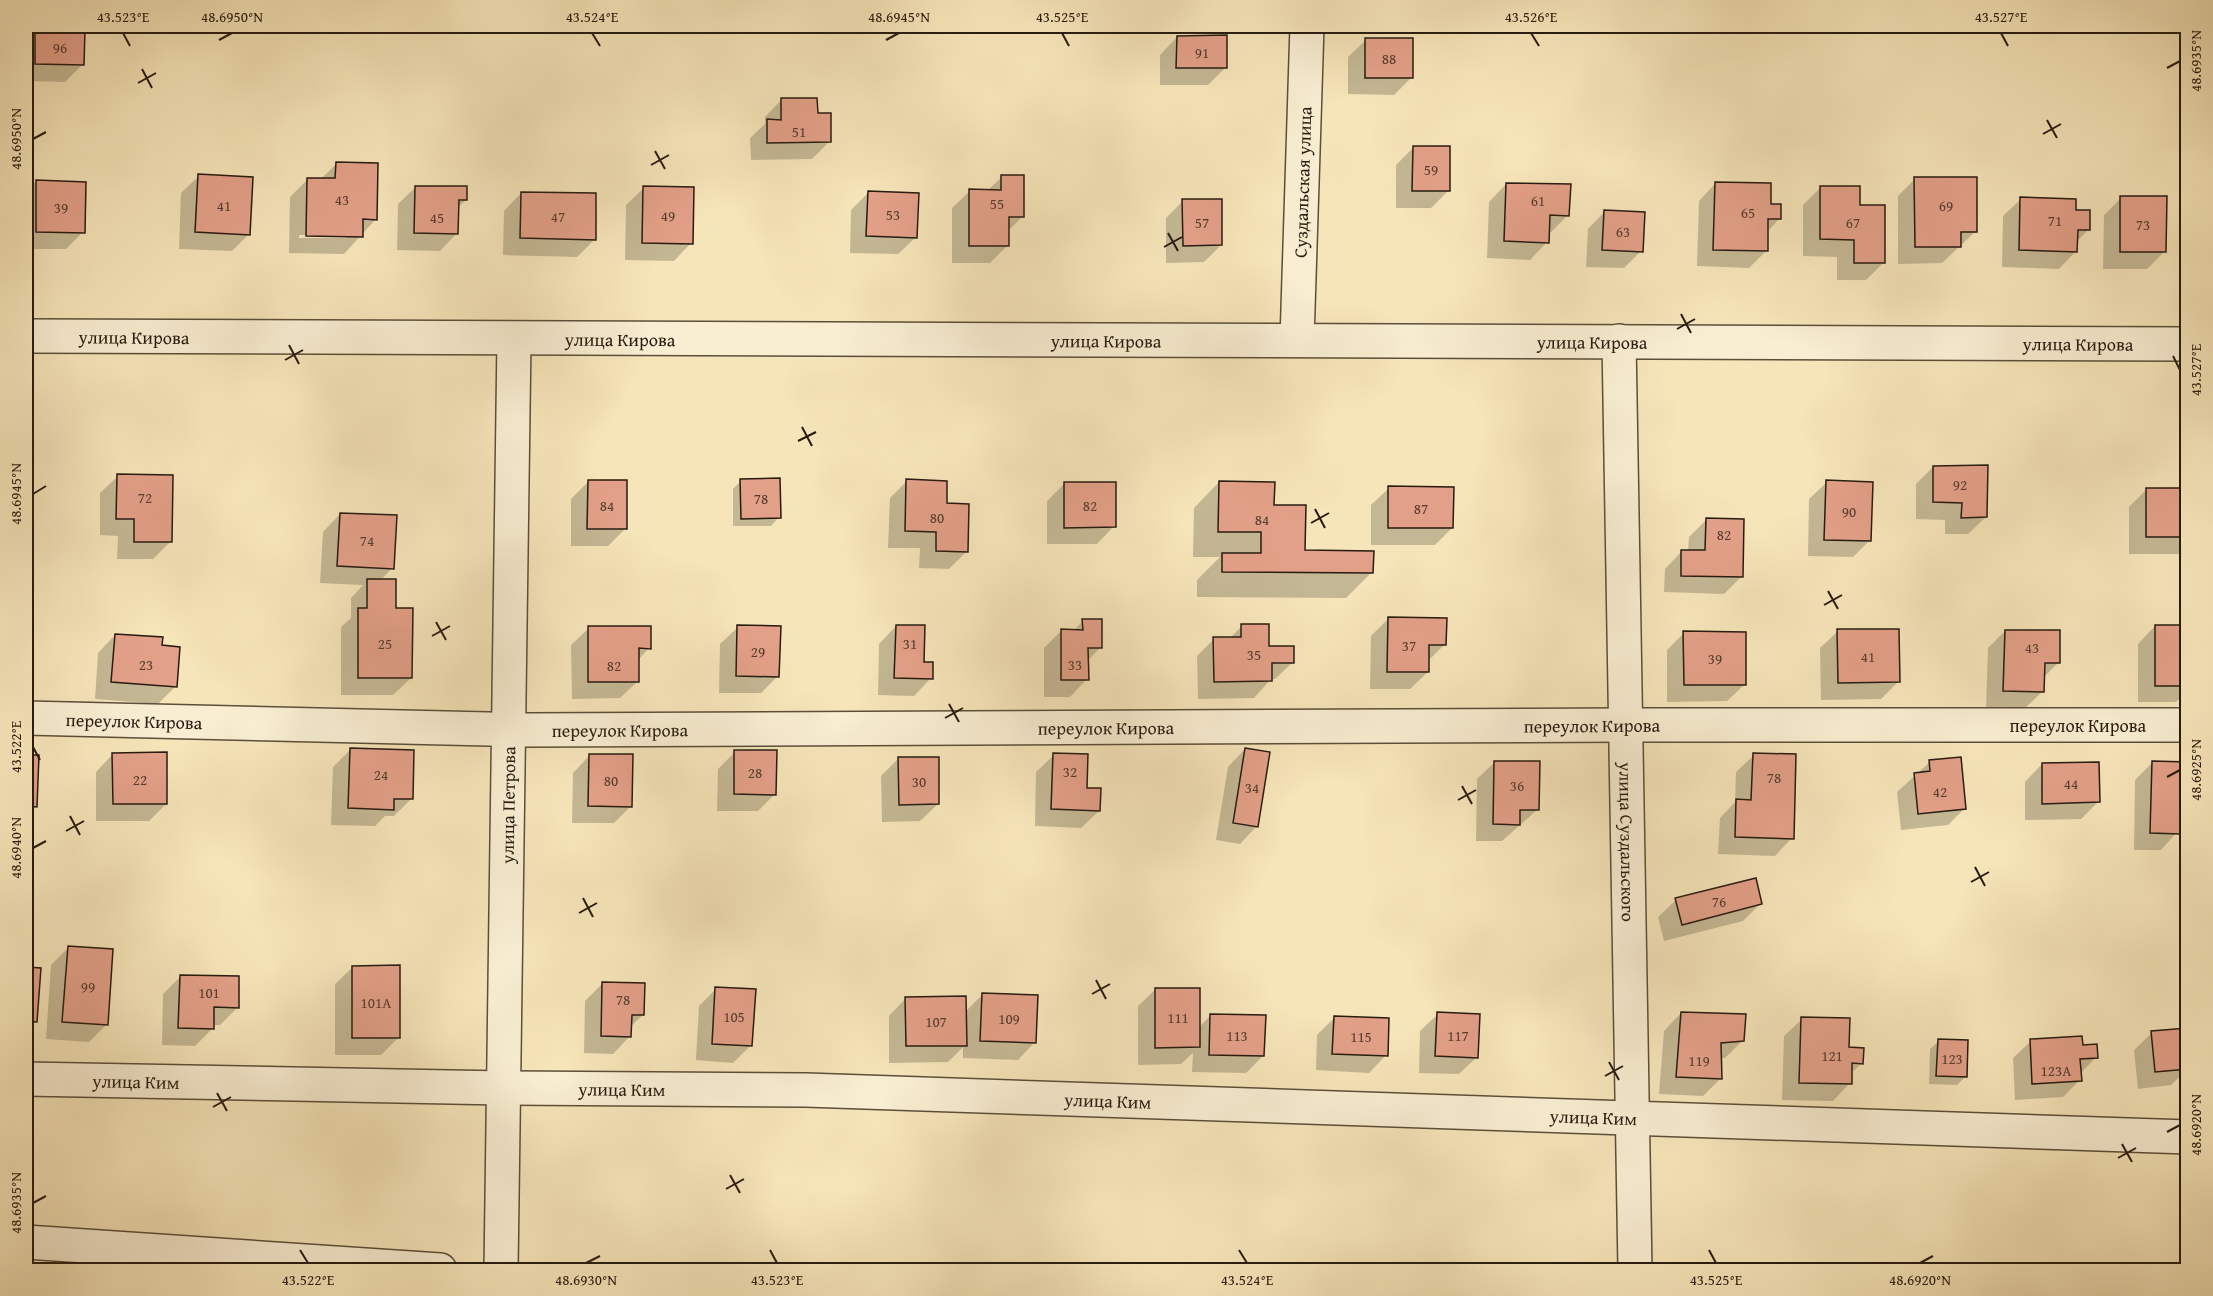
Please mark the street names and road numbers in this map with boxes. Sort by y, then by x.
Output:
street label: Суздальская улица [1286,106,1318,258]
street label: улица Кирова [78,323,190,351]
street label: улица Кирова [564,325,676,353]
street label: улица Кирова [1050,327,1162,354]
street label: улица Кирова [1536,328,1648,355]
street label: улица Кирова [2022,330,2134,357]
street label: переулок Кирова [65,705,203,736]
street label: переулок Кирова [1524,712,1661,739]
street label: переулок Кирова [2010,712,2147,739]
street label: переулок Кирова [1038,714,1175,741]
street label: переулок Кирова [552,716,689,743]
street label: улица Петрова [493,746,522,865]
street label: улица Суздальского [1613,761,1642,922]
street label: улица Ким [91,1067,180,1095]
street label: улица Ким [577,1075,666,1103]
street label: улица Ким [1063,1085,1152,1115]
street label: улица Ким [1548,1102,1638,1132]

